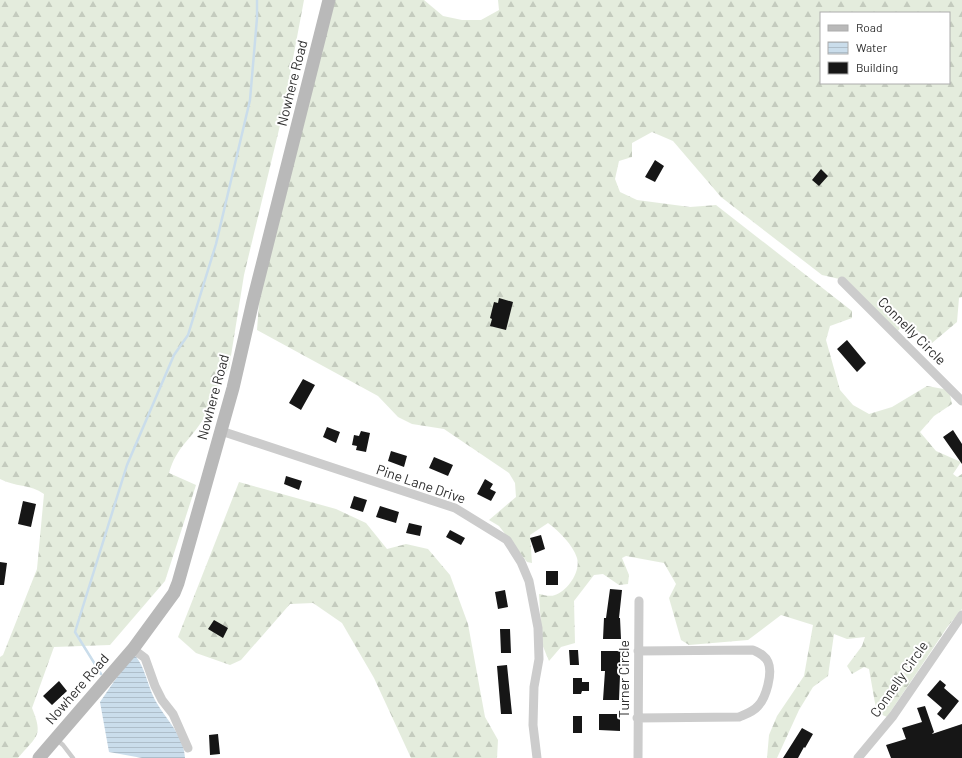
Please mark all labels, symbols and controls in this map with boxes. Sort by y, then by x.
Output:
legend [820,12,950,84]
text: Road [856,20,883,34]
street label: Nowhere Road [273,38,310,128]
text: Water [856,40,888,54]
text: Building [856,60,898,74]
street label: Connelly Circle [875,293,950,368]
street label: Nowhere Road [193,352,232,442]
street label: Pine Lane Drive [374,460,468,507]
street label: Connelly Circle [866,637,931,720]
street label: Turner Circle [615,640,632,718]
street label: Nowhere Road [41,650,112,727]

